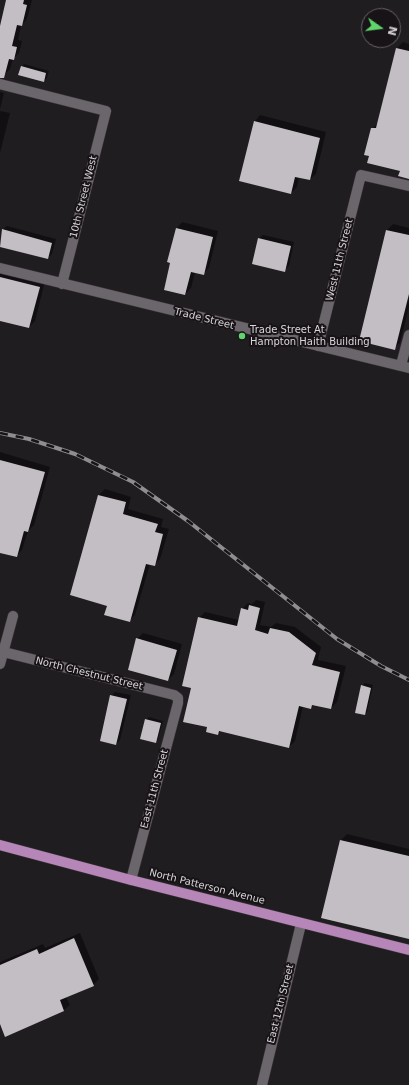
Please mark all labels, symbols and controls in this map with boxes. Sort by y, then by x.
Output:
north arrow [361,8,401,48]
text: N [385,25,400,37]
street label: 10th Street West [68,155,100,239]
street label: West 11th Street [324,218,356,302]
street label: Trade Street [173,306,235,332]
place label: Trade Street At Hampton Haith Building [250,324,370,348]
marker: Trade Street At Hampton Haith Building [237,331,247,341]
street label: North Chestnut Street [34,655,144,693]
street label: East 11th Street [139,748,171,830]
street label: North Patterson Avenue [148,867,266,907]
street label: East 12th Street [265,963,297,1045]

